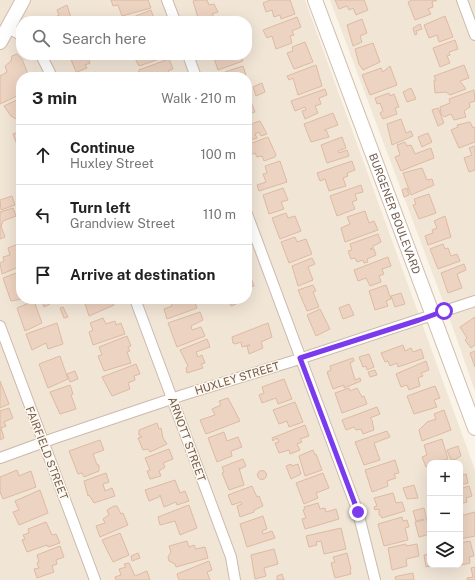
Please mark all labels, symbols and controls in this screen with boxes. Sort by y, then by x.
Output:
search box [16,16,252,60]
icon: search [30,27,52,49]
text: Search here [62,30,146,47]
text: 3 min [32,88,77,108]
text: Walk · 210 m [161,91,236,106]
text: Continue [70,139,135,156]
icon: ahead [32,144,54,166]
text: 100 m [200,147,236,162]
street label: BURGENER BOULEVARD [367,151,423,276]
text: Huxley Street [70,156,154,171]
text: Turn left [70,199,131,216]
icon: left [32,204,54,226]
text: 110 m [203,207,236,222]
text: Grandview Street [70,216,175,231]
icon: arrive [32,264,54,286]
text: Arrive at destination [70,266,215,283]
route start [435,302,453,320]
street label: HUXLEY STREET [193,359,281,397]
street label: ARNOTT STREET [166,395,208,483]
street label: FAIRFIELD STREET [24,405,71,502]
map controls [427,460,463,568]
button: + [427,460,463,496]
button: − [427,496,463,532]
route end [349,503,367,521]
button: layers [427,532,463,568]

